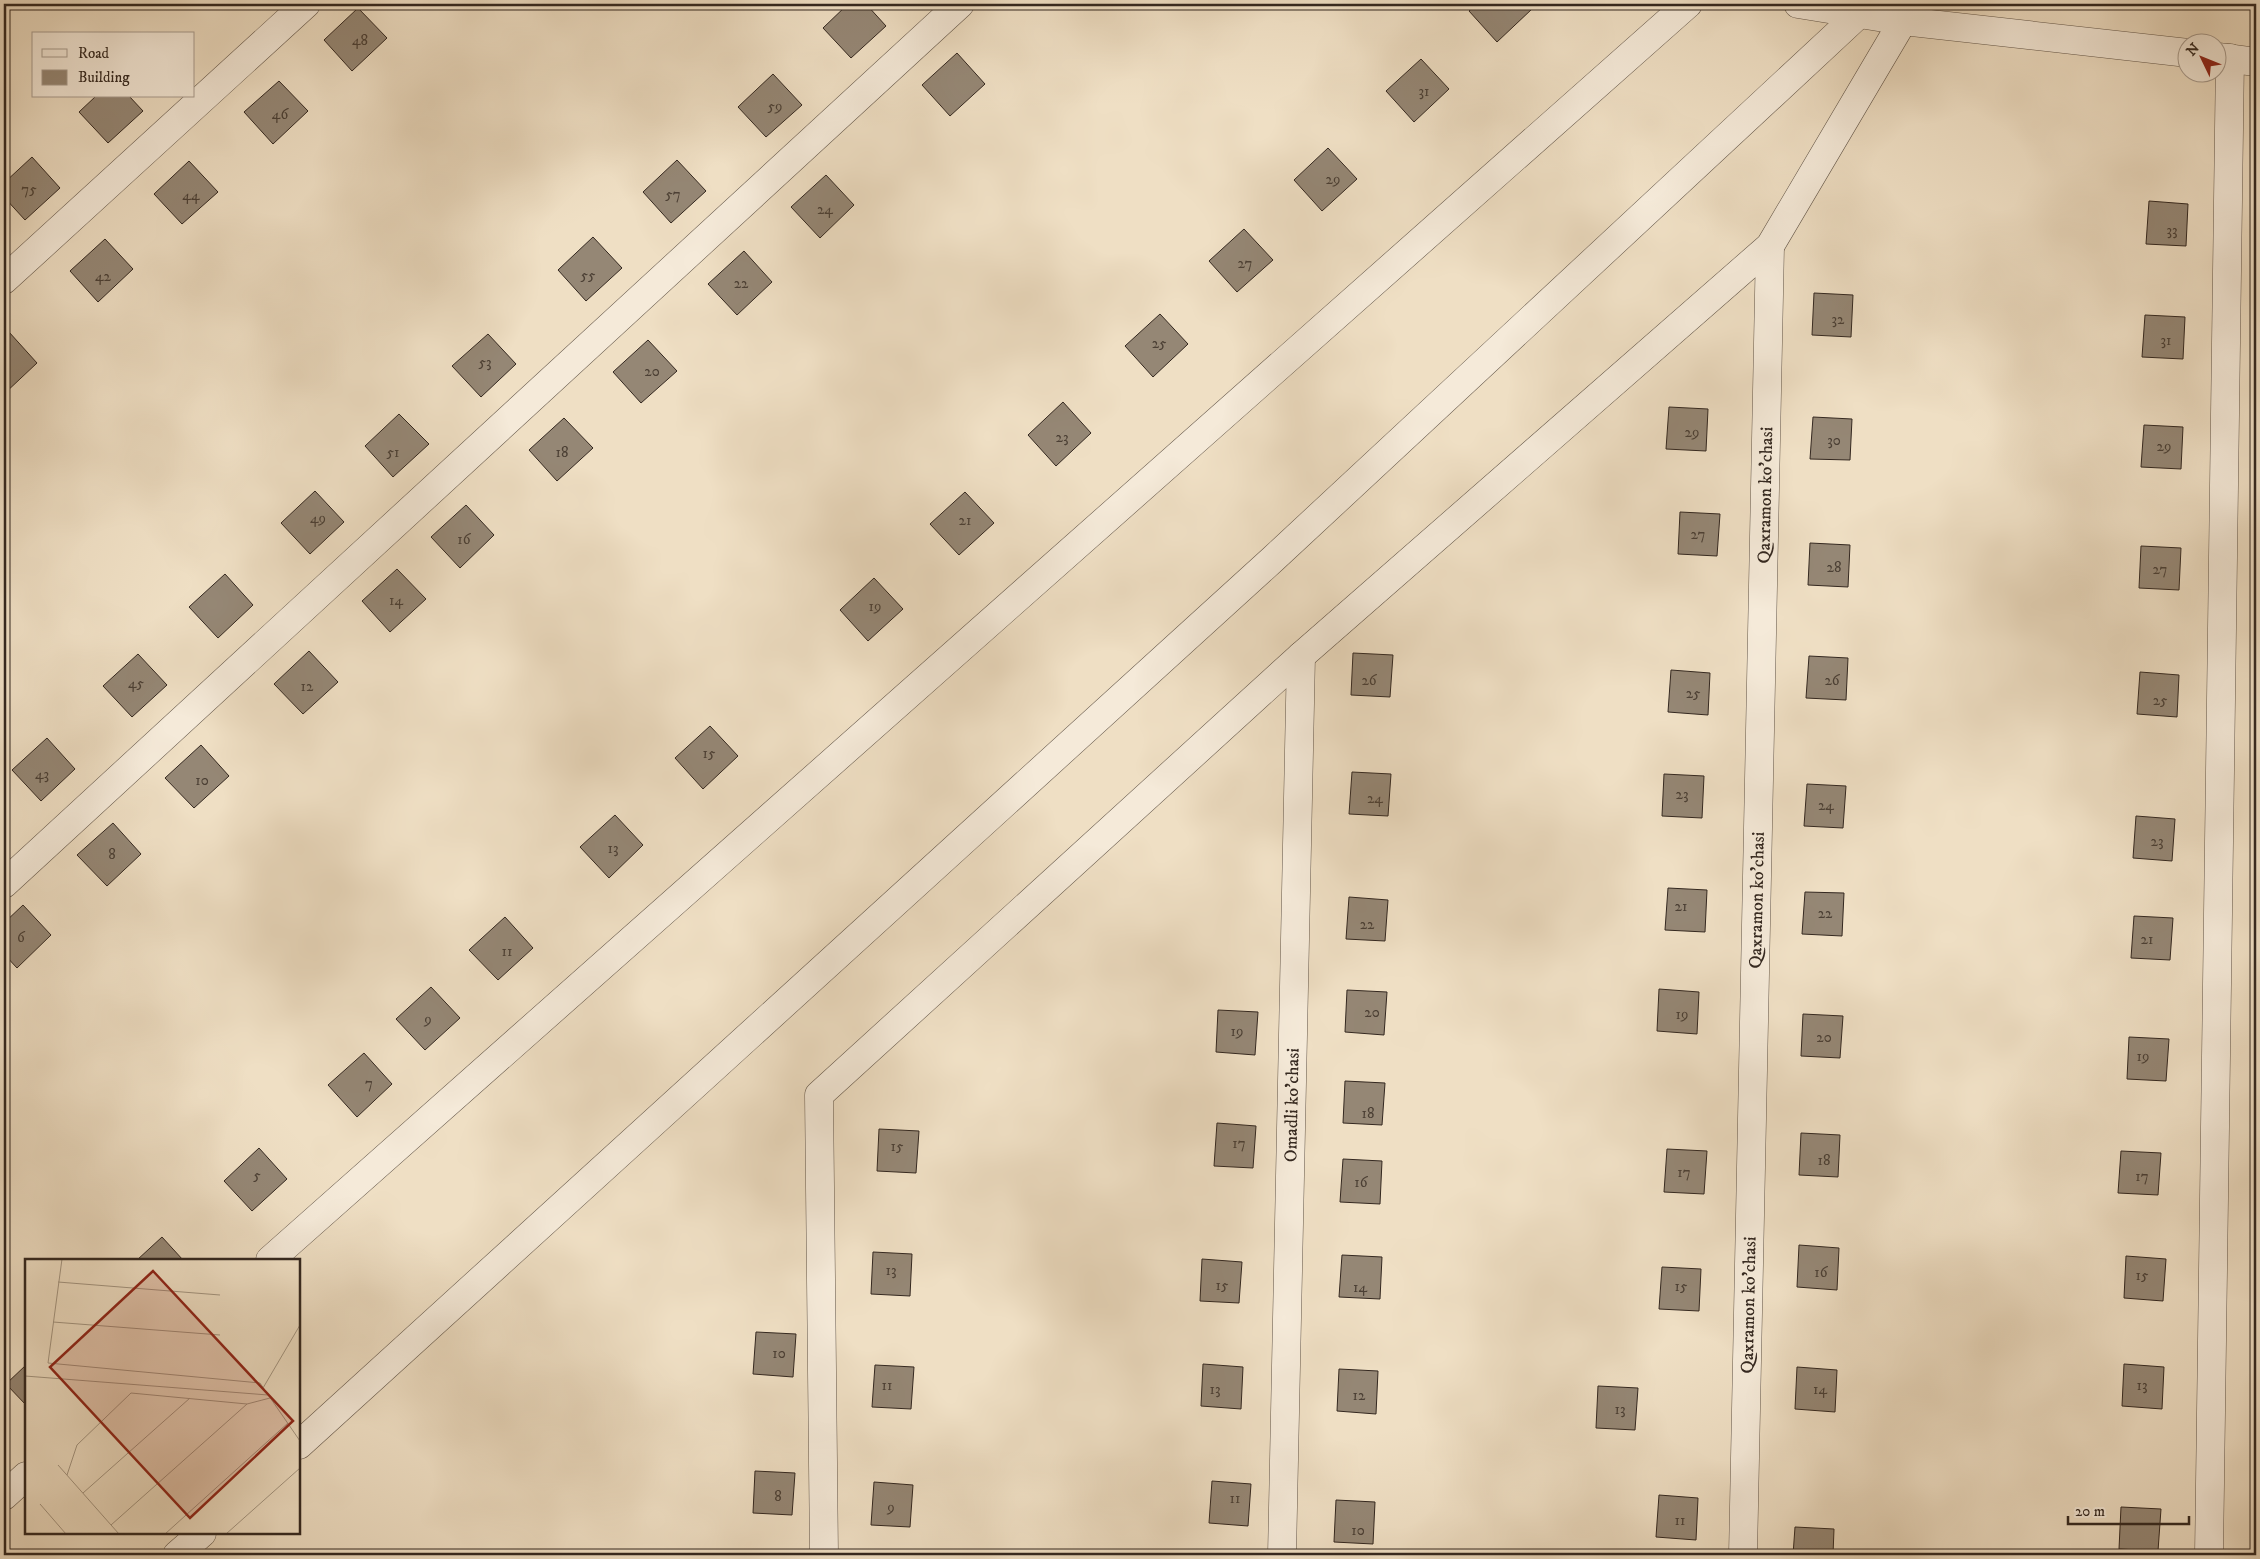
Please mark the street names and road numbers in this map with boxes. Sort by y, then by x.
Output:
street label: Qaxramon ko'chasi [1753,427,1778,564]
street label: Qaxramon ko'chasi [1745,831,1770,969]
street label: Omadli ko'chasi [1280,1048,1305,1162]
street label: Qaxramon ko'chasi [1737,1236,1762,1374]

